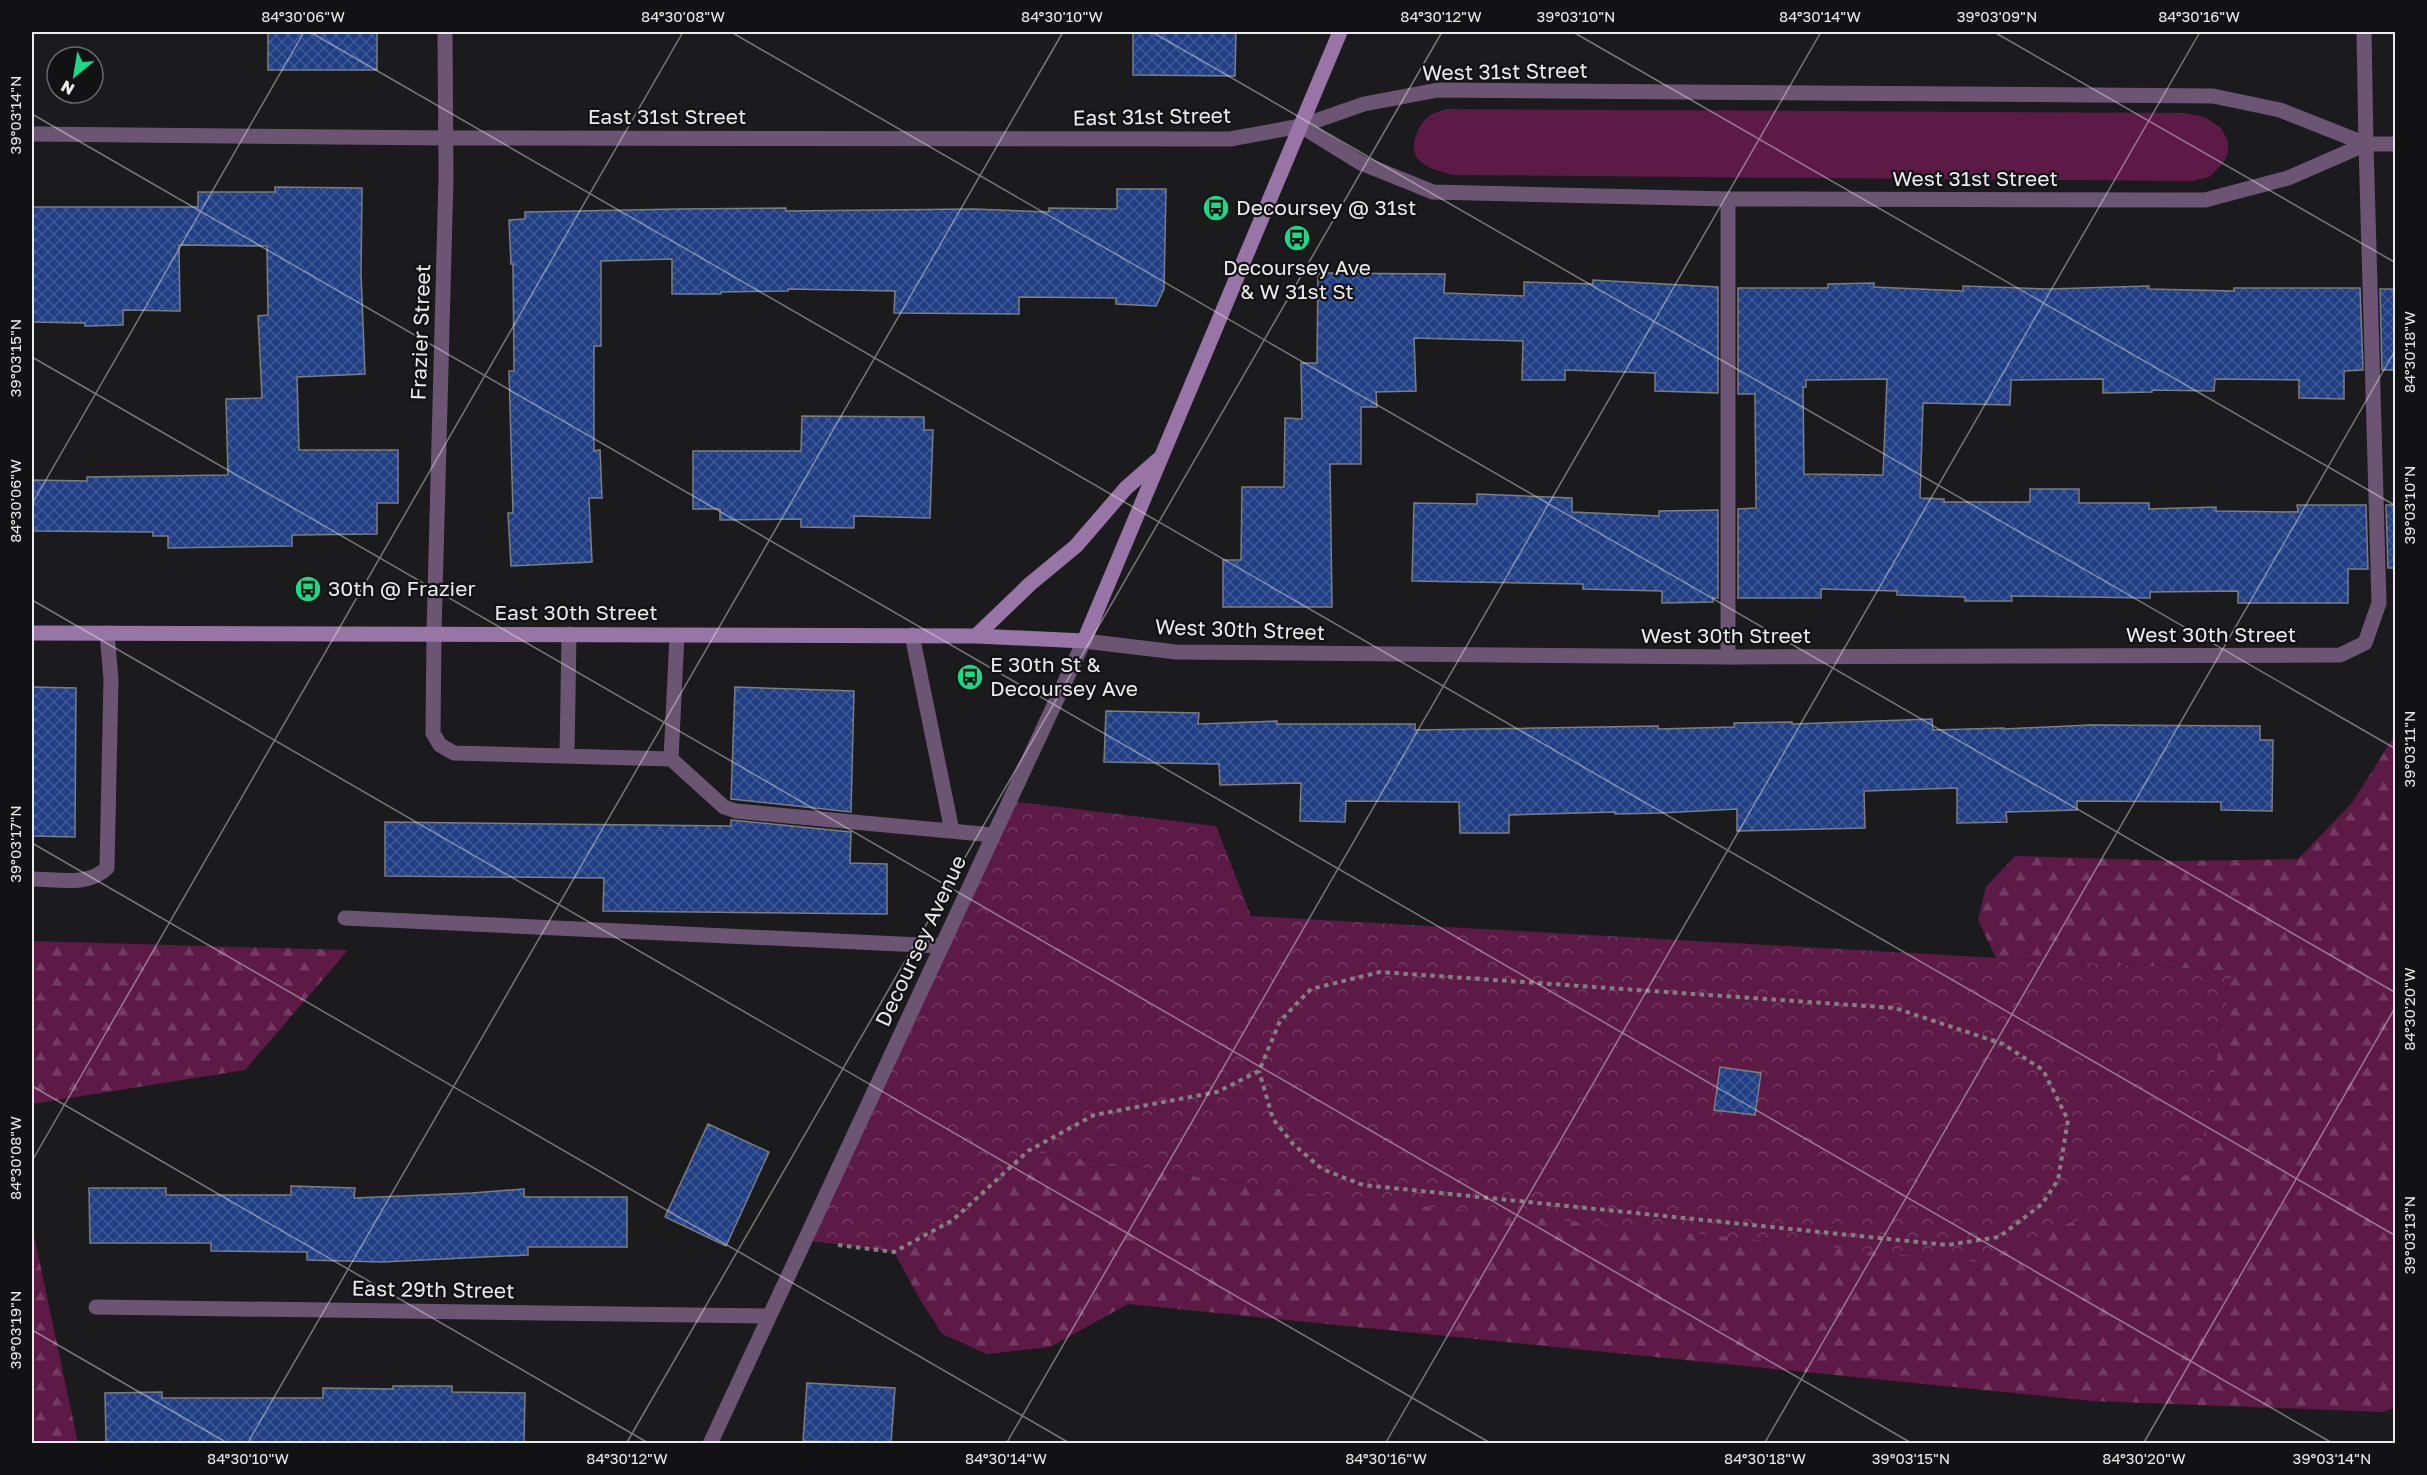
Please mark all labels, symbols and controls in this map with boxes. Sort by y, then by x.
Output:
text: 84°30'06"W [261,7,345,25]
text: 84°30'08"W [641,7,725,25]
text: 84°30'10"W [1021,7,1103,25]
text: 84°30'12"W [1400,7,1482,25]
text: 39°03'10"N [1537,7,1615,25]
text: 84°30'14"W [1779,7,1861,25]
text: 39°03'09"N [1957,7,2037,25]
text: 84°30'16"W [2158,7,2240,25]
north arrow [45,45,105,105]
street label: West 31st Street [1422,57,1588,85]
text: 39°03'14"N [6,76,24,154]
text: N [57,76,78,100]
street label: East 31st Street [1072,102,1232,130]
street label: East 31st Street [588,103,746,129]
street label: West 31st Street [1892,165,2058,191]
bus stop icon: Decoursey @ 31st [1201,193,1231,223]
place label: Decoursey @ 31st [1236,194,1416,220]
bus stop icon: Decoursey Ave & W 31st St [1282,223,1312,253]
place label: Decoursey Ave & W 31st St [1223,254,1371,304]
street label: Frazier Street [405,263,435,401]
text: 84°30'18"W [2400,311,2418,393]
text: 39°03'15"N [6,319,24,397]
text: 84°30'06"W [6,459,24,543]
text: 39°03'10"N [2400,466,2418,544]
bus stop icon: 30th @ Frazier [293,574,323,604]
place label: 30th @ Frazier [328,575,476,601]
street label: East 30th Street [494,599,658,625]
street label: West 30th Street [1154,613,1326,645]
street label: West 30th Street [2126,621,2296,647]
street label: West 30th Street [1641,622,1811,648]
place label: E 30th St & Decoursey Ave [990,651,1138,701]
bus stop icon: E 30th St & Decoursey Ave [955,662,985,692]
text: 39°03'11"N [2400,711,2418,787]
text: 39°03'17"N [6,805,24,883]
street label: Decoursey Avenue [869,851,971,1030]
text: 84°30'20"W [2400,967,2418,1051]
text: 84°30'08"W [6,1116,24,1200]
text: 39°03'13"N [2400,1196,2418,1274]
street label: East 29th Street [351,1275,515,1303]
text: 39°03'19"N [6,1291,24,1369]
text: 84°30'10"W [207,1449,289,1467]
text: 84°30'12"W [586,1449,668,1467]
text: 84°30'14"W [965,1449,1047,1467]
text: 84°30'16"W [1345,1449,1427,1467]
text: 84°30'18"W [1724,1449,1806,1467]
text: 39°03'15"N [1872,1449,1950,1467]
text: 84°30'20"W [2102,1449,2186,1467]
text: 39°03'14"N [2293,1449,2371,1467]

